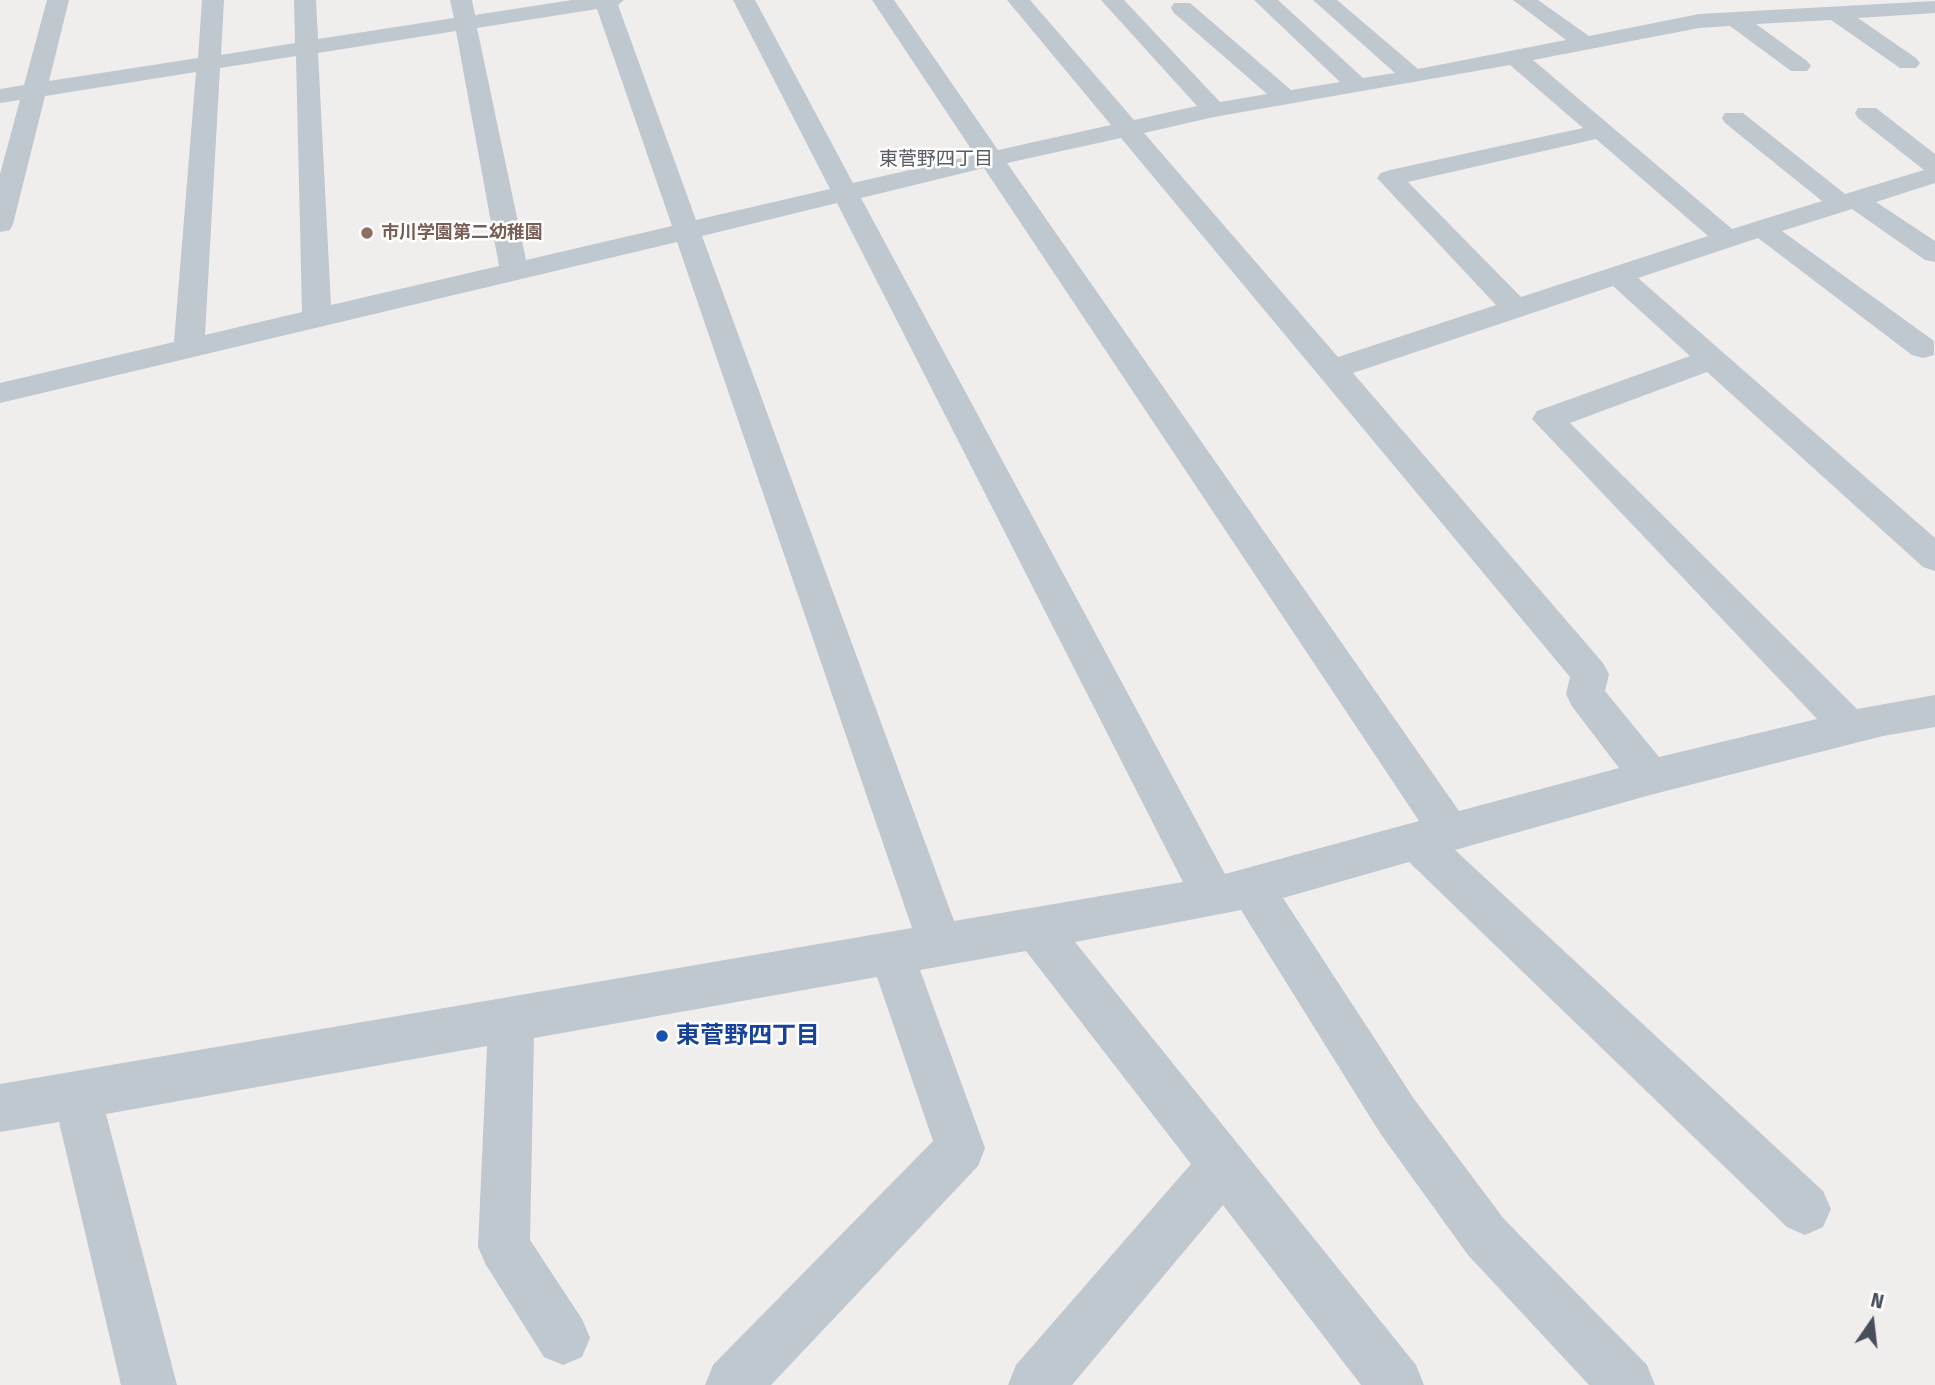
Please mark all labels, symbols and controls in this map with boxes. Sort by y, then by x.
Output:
district label: 東菅野四丁目 [879,149,993,171]
place label: 市川学園第二幼稚園 [381,222,543,244]
marker: 市川学園第二幼稚園 [359,225,375,241]
place label: 東菅野四丁目 [676,1022,820,1050]
marker: 東菅野四丁目 [654,1028,670,1044]
north arrow [1837,1287,1907,1357]
text: N [1868,1288,1886,1314]

